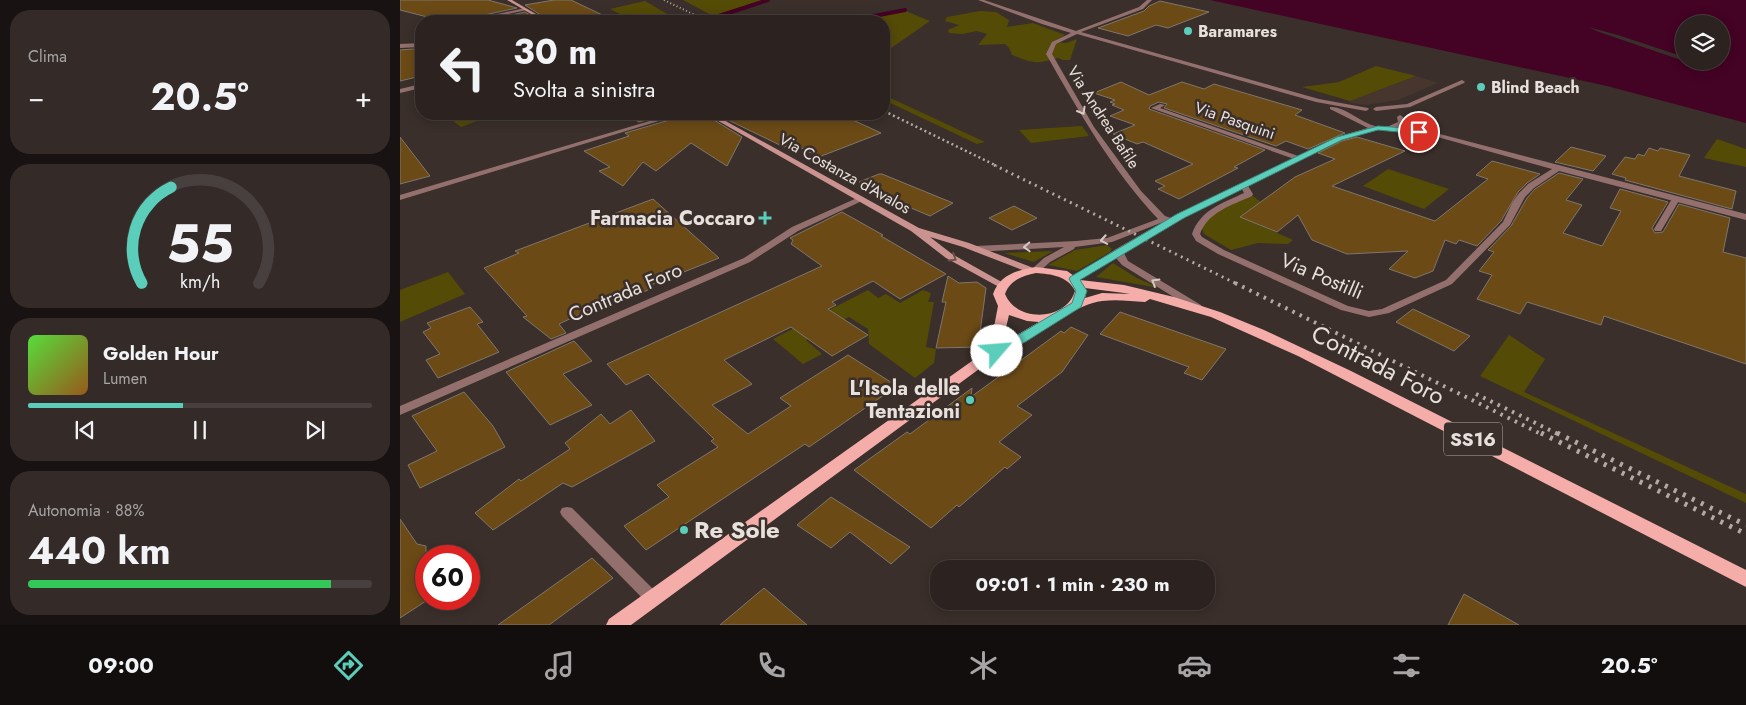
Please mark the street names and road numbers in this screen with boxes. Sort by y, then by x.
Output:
street label: Via Andrea Bafile [1062,61,1146,173]
street label: Via Pasquini [1191,96,1278,145]
street label: Via Costanza d'Avalos [775,128,915,219]
street label: Via Postilli [1276,246,1368,307]
street label: Contrada Foro [564,255,687,329]
street label: Contrada Foro [1305,316,1451,413]
road number: SS16 [1444,422,1502,456]

